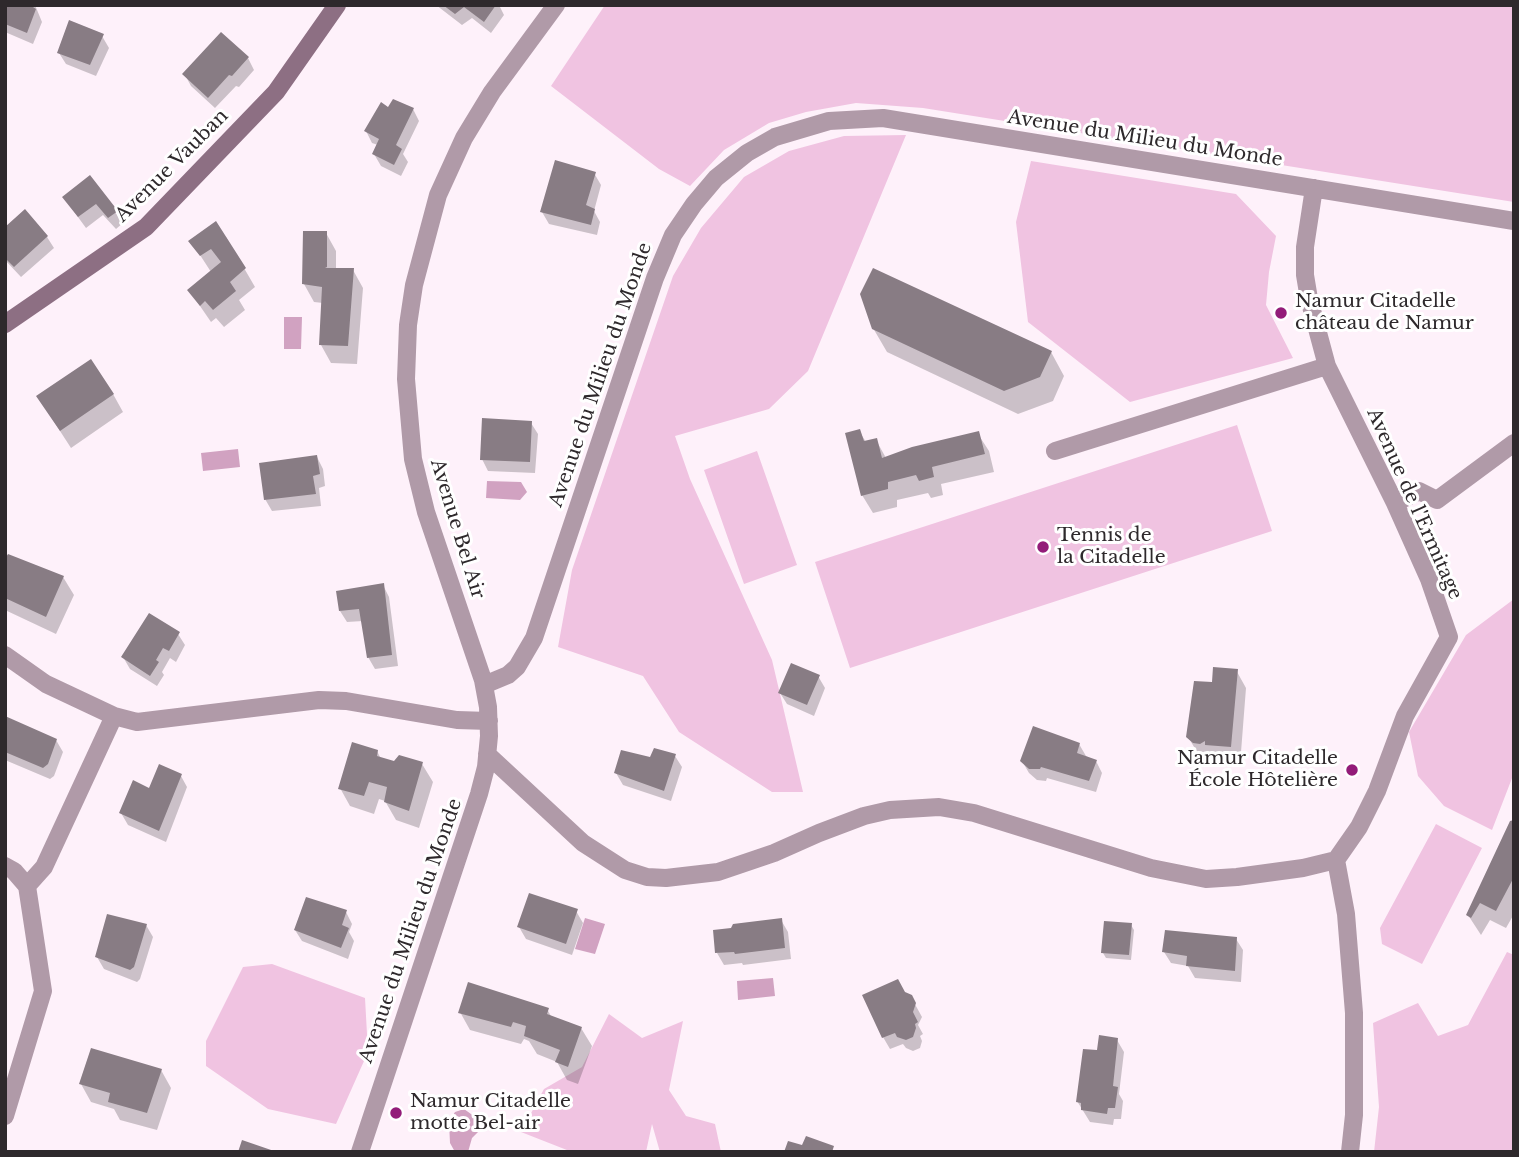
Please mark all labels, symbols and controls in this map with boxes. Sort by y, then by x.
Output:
street label: Avenue Vauban [111,105,233,227]
street label: Avenue du Milieu du Monde [1006,106,1284,172]
street label: Avenue du Milieu du Monde [545,240,657,510]
place label: Namur Citadelle château de Namur [1295,291,1474,335]
marker: Namur Citadelle château de Namur [1273,305,1289,321]
street label: Avenue de l'Ermitage [1362,405,1466,603]
street label: Avenue Bel Air [425,456,489,602]
place label: Tennis de la Citadelle [1057,525,1166,569]
marker: Tennis de la Citadelle [1035,539,1051,555]
place label: Namur Citadelle École Hôtelière [1177,748,1338,792]
marker: Namur Citadelle École Hôtelière [1344,762,1360,778]
street label: Avenue du Milieu du Monde [355,796,467,1066]
place label: Namur Citadelle motte Bel-air [410,1091,571,1135]
marker: Namur Citadelle motte Bel-air [388,1105,404,1121]

